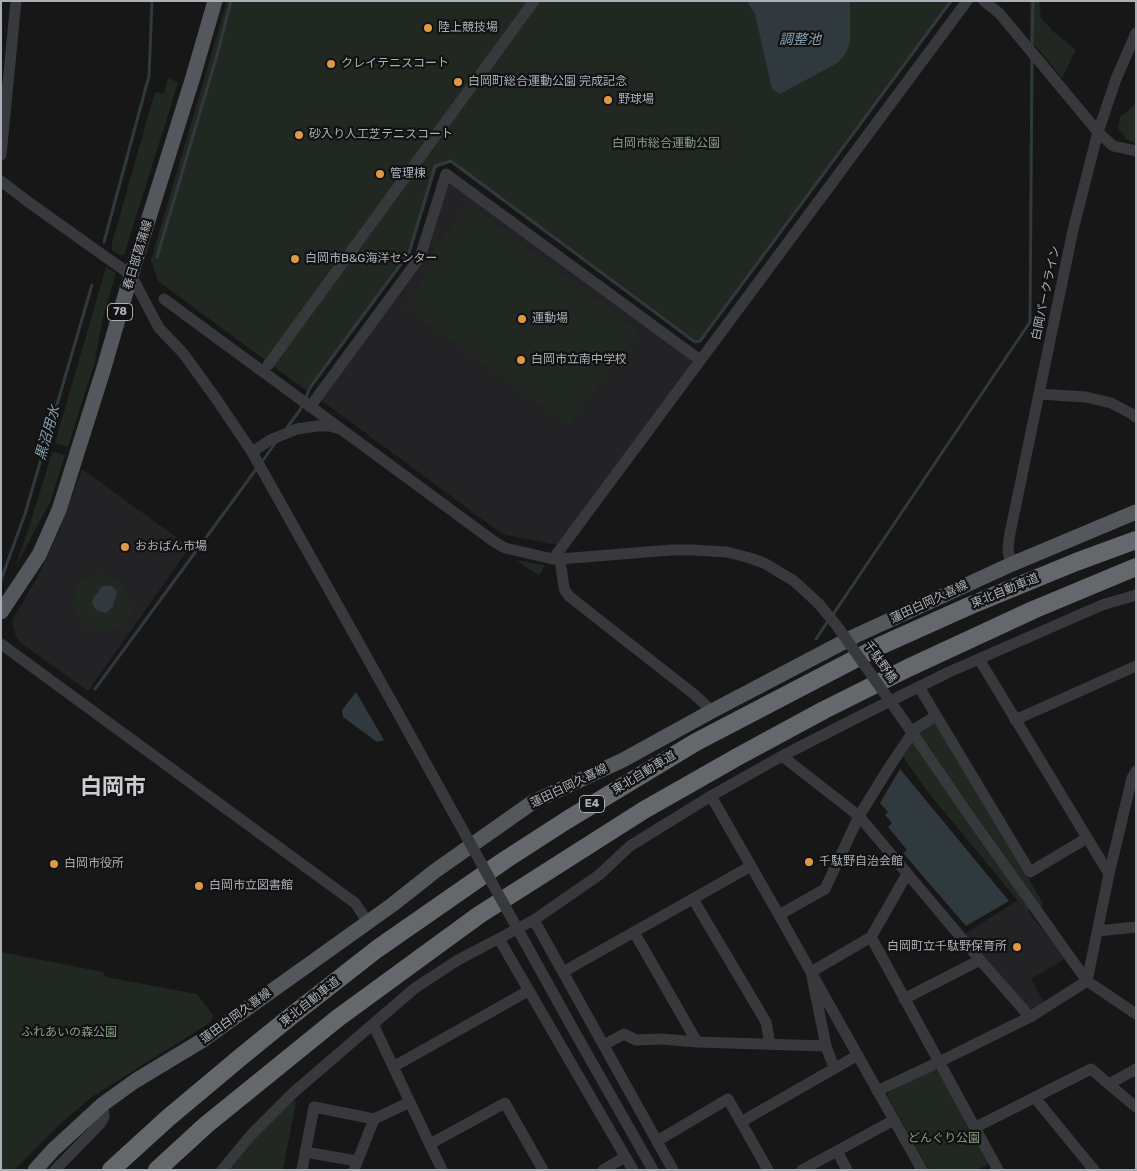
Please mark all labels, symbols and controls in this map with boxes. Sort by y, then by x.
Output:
place label: 陸上競技場 [438,21,498,35]
marker: 陸上競技場 [422,22,434,34]
water label: 調整池 [779,32,821,48]
place label: クレイテニスコート [341,57,449,71]
marker: クレイテニスコート [325,58,337,70]
place label: 白岡町総合運動公園 完成記念 [468,75,627,89]
marker: 白岡町総合運動公園 完成記念 [452,76,464,88]
place label: 野球場 [618,93,654,107]
marker: 野球場 [602,94,614,106]
place label: 砂入り人工芝テニスコート [309,128,453,142]
marker: 砂入り人工芝テニスコート [293,129,305,141]
park label: 白岡市総合運動公園 [612,137,720,151]
place label: 管理棟 [390,167,426,181]
marker: 管理棟 [374,168,386,180]
street label: 春日部菖蒲線 [121,218,155,292]
street label: 白岡パークライン [1029,245,1063,341]
place label: 白岡市B&G海洋センター [305,252,438,266]
marker: 白岡市B&G海洋センター [289,253,301,265]
road number: 78 [108,304,132,320]
place label: 運動場 [532,312,568,326]
marker: 運動場 [516,313,528,325]
place label: 白岡市立南中学校 [531,353,627,367]
marker: 白岡市立南中学校 [515,354,527,366]
water label: 黒沼用水 [32,404,64,462]
place label: おおばん市場 [135,540,207,554]
marker: おおばん市場 [119,541,131,553]
street label: 東北自動車道 [969,571,1041,611]
street label: 蓮田白岡久喜線 [888,578,970,626]
street label: 千駄野橋 [860,638,900,686]
street label: 東北自動車道 [609,748,679,798]
street label: 蓮田白岡久喜線 [528,761,610,811]
district label: 白岡市 [80,775,146,801]
road number: E4 [580,796,604,812]
place label: 千駄野自治会館 [819,855,903,869]
marker: 千駄野自治会館 [803,856,815,868]
place label: 白岡市役所 [64,857,124,871]
marker: 白岡市役所 [48,858,60,870]
place label: 白岡市立図書館 [209,879,293,893]
marker: 白岡市立図書館 [193,880,205,892]
place label: 白岡町立千駄野保育所 [887,940,1007,954]
marker: 白岡町立千駄野保育所 [1011,941,1023,953]
street label: 東北自動車道 [277,974,343,1030]
street label: 蓮田白岡久喜線 [198,985,274,1047]
park label: ふれあいの森公園 [21,1026,117,1040]
park label: どんぐり公園 [908,1132,980,1146]

